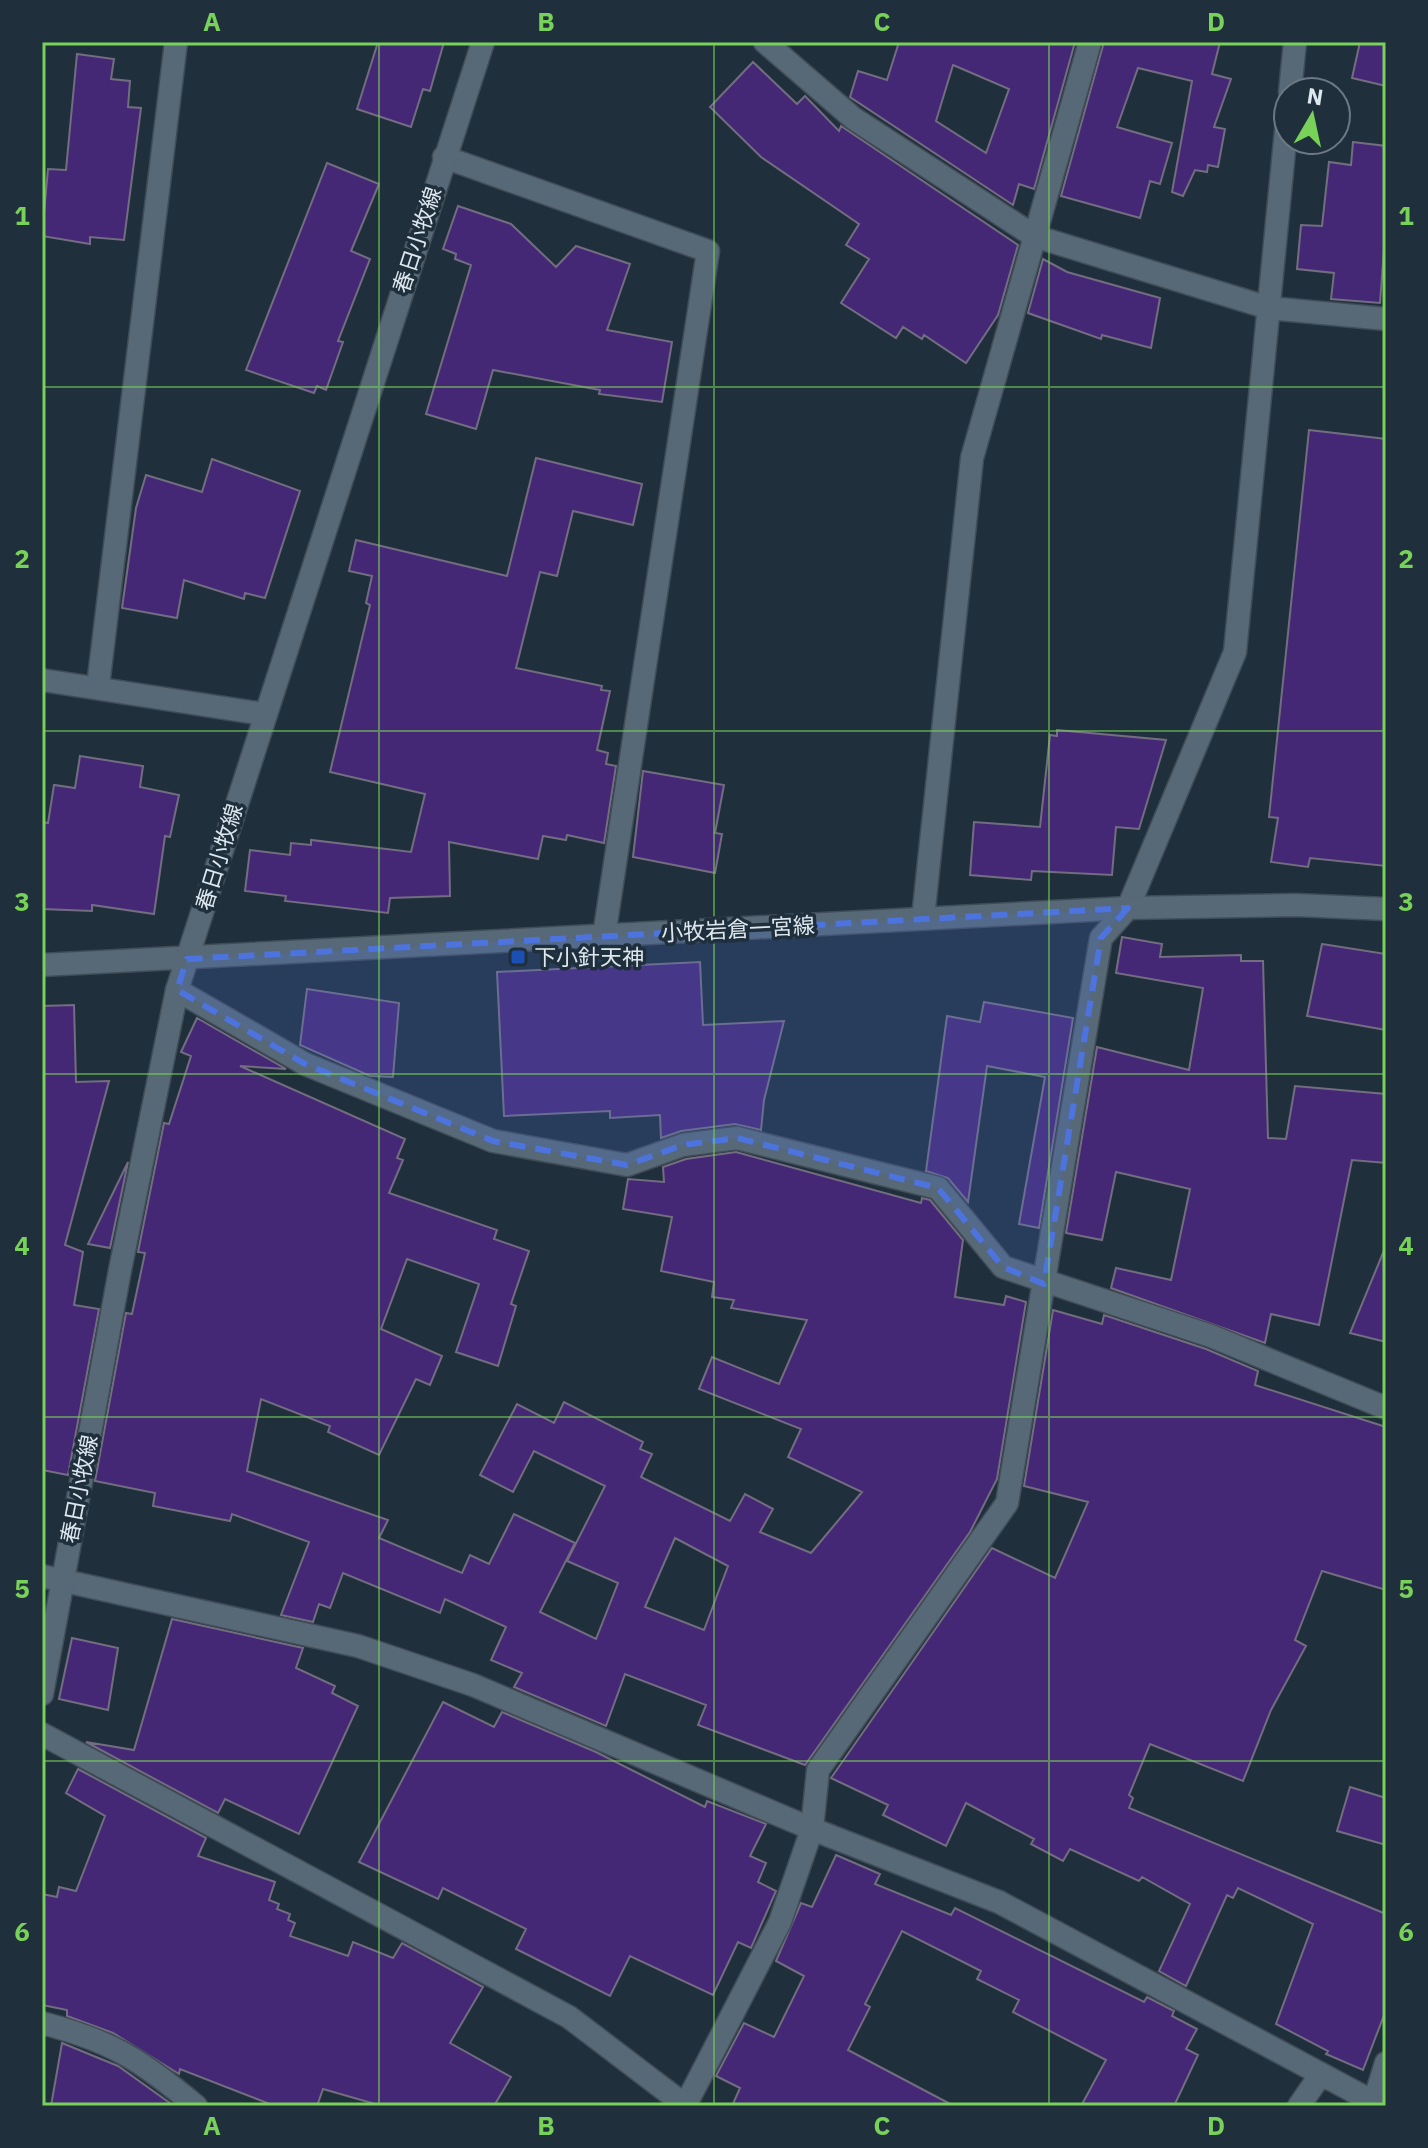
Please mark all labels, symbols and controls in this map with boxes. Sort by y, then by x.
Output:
text: A [203,4,221,38]
text: B [537,4,555,38]
text: C [874,4,891,38]
text: D [1207,4,1225,38]
north arrow [1272,76,1352,156]
text: N [1305,80,1325,111]
street label: 春日小牧線 [386,183,447,297]
text: 1 [14,198,30,232]
text: 1 [1398,198,1414,232]
text: 2 [14,541,30,575]
text: 2 [1398,541,1414,575]
street label: 春日小牧線 [189,800,248,914]
text: 3 [14,884,30,918]
text: 3 [1398,884,1414,918]
street label: 小牧岩倉一宮線 [660,910,816,947]
place label: 下小針天神 [534,942,644,971]
marker: 下小針天神 [509,948,527,966]
text: 4 [14,1228,30,1262]
text: 4 [1398,1228,1414,1262]
street label: 春日小牧線 [54,1432,103,1546]
text: 5 [14,1571,30,1605]
text: 5 [1398,1571,1414,1605]
text: 6 [14,1914,30,1948]
text: 6 [1398,1914,1414,1948]
text: A [203,2108,221,2142]
text: B [537,2108,555,2142]
text: C [874,2108,891,2142]
text: D [1207,2108,1225,2142]

